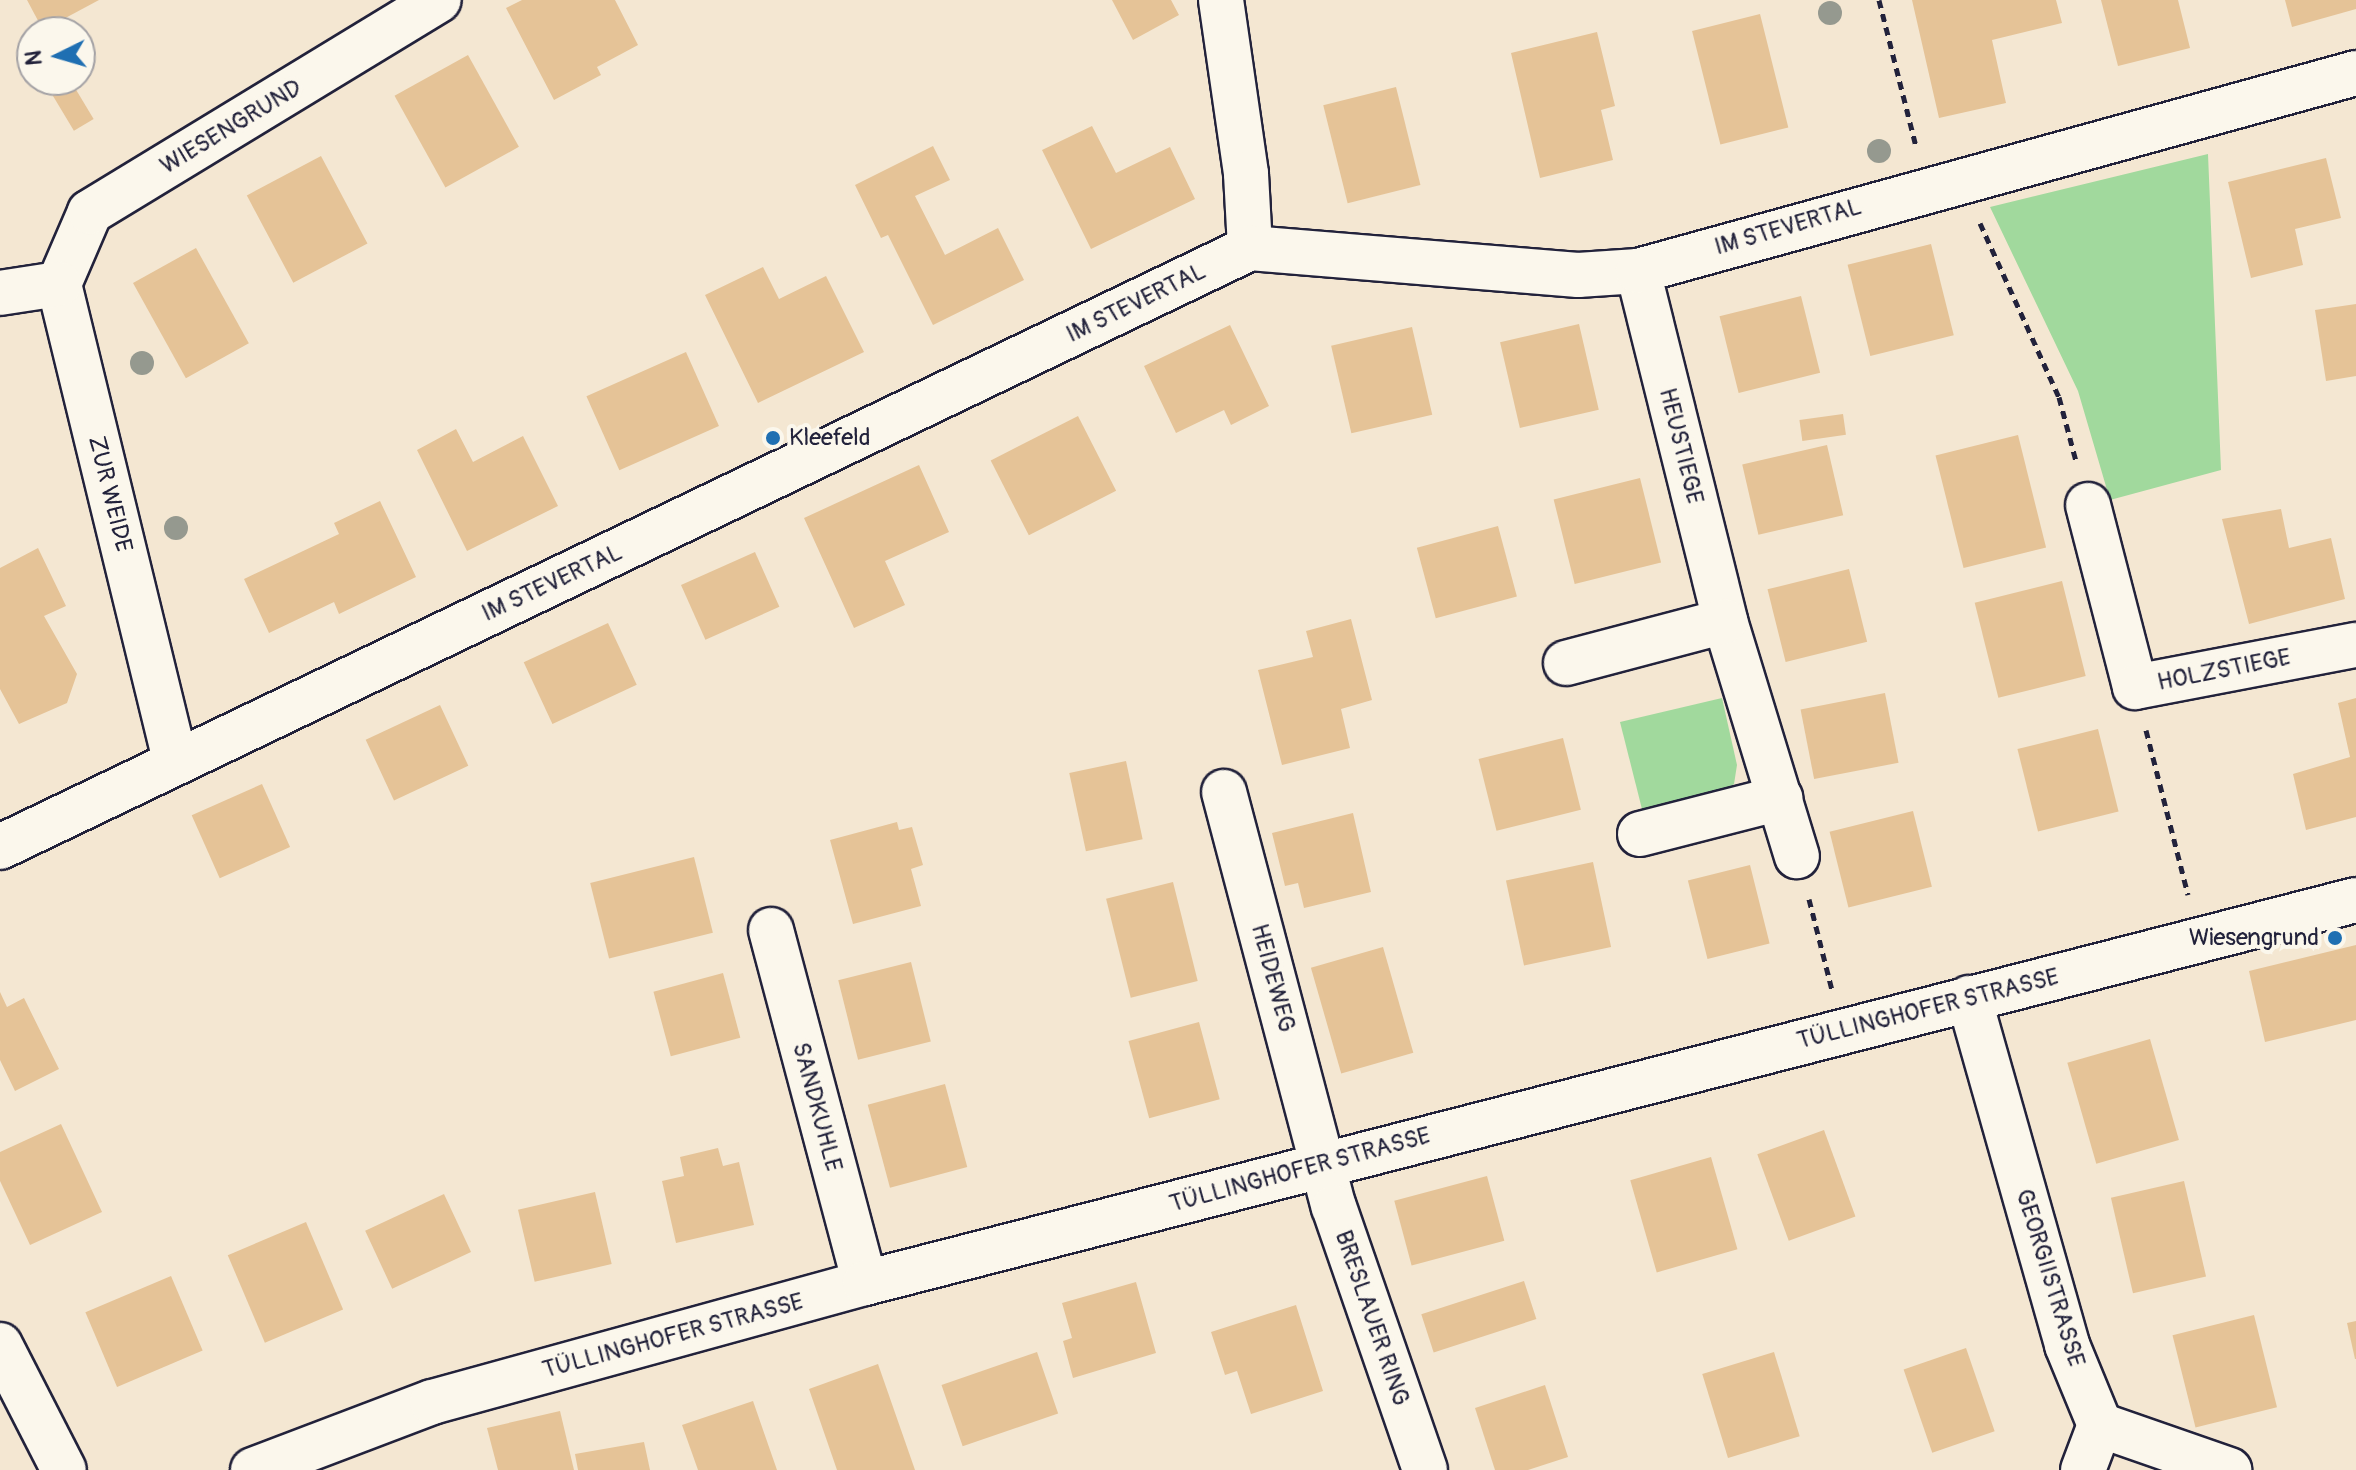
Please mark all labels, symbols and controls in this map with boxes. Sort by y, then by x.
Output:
north arrow [16,16,96,96]
text: N [19,49,49,67]
street label: WIESENGRUND [155,73,307,181]
street label: IM STEVERTAL [1711,192,1865,262]
street label: IM STEVERTAL [1062,257,1210,349]
street label: HEUSTIEGE [1653,385,1709,507]
place label: Kleefeld [789,424,870,452]
marker: Kleefeld [764,429,782,447]
street label: ZUR WEIDE [82,433,138,555]
street label: IM STEVERTAL [477,538,627,628]
street label: HOLZSTIEGE [2155,643,2293,697]
street label: HEIDEWEG [1245,921,1301,1035]
place label: Wiesengrund [2189,924,2319,952]
marker: Wiesengrund [2326,929,2344,947]
street label: TÜLLINGHOFER STRASSE [1794,963,2062,1055]
street label: SANDKUHLE [786,1039,848,1175]
street label: TÜLLINGHOFER STRASSE [1166,1121,1434,1219]
street label: GEORGIISTRASSE [2009,1186,2091,1370]
street label: BRESLAUER RING [1329,1227,1415,1409]
street label: TÜLLINGHOFER STRASSE [539,1287,807,1385]

